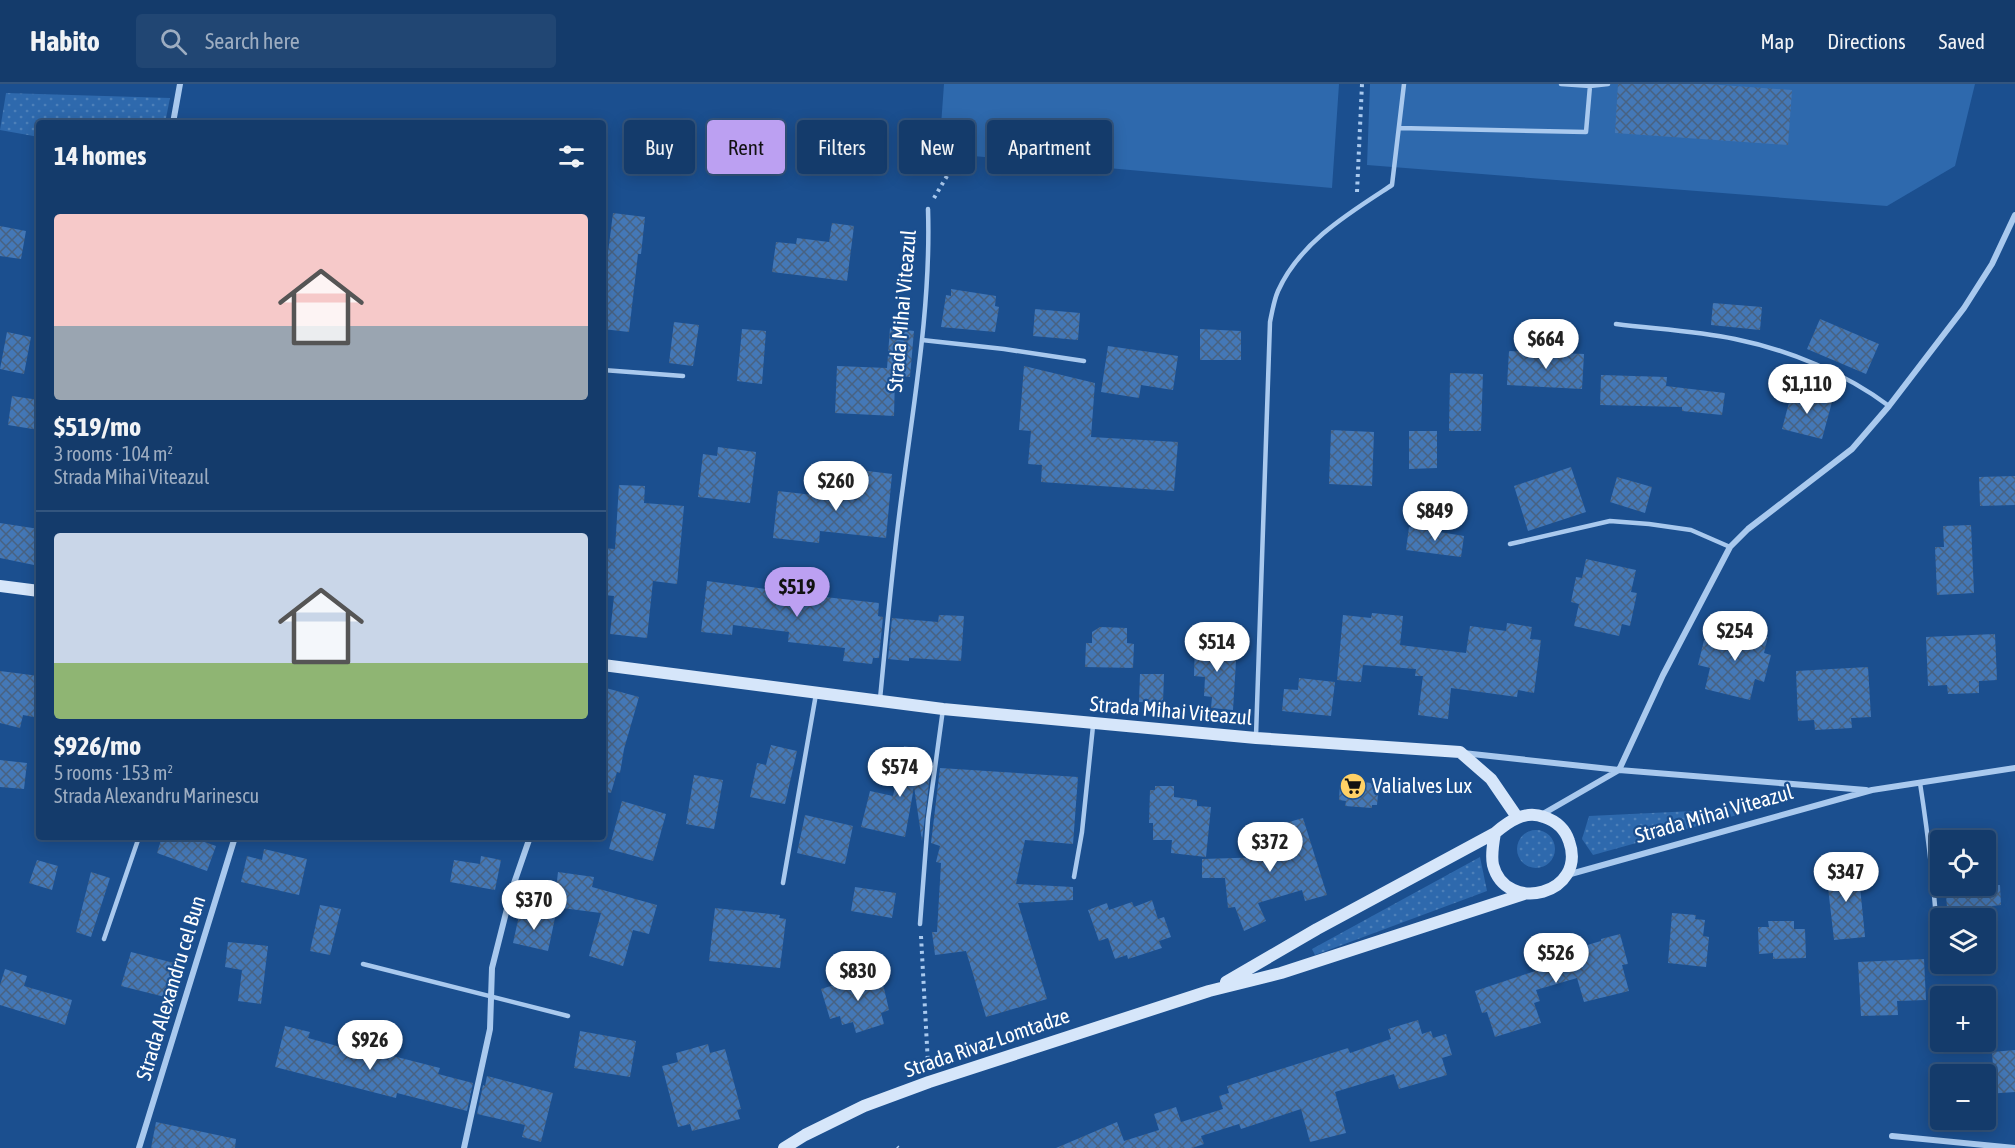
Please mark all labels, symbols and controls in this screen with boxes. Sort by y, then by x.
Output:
search box [136,14,556,68]
text: Habito [30,25,100,57]
icon: search [157,25,190,58]
text: Search here [205,28,300,54]
text: Map [1760,29,1794,53]
text: Directions [1827,29,1906,53]
text: Saved [1939,29,1985,53]
chip: Buy [624,120,695,174]
chip: Rent [707,120,785,174]
chip: Filters [797,120,887,174]
chip: New [899,120,975,174]
chip: Apartment [987,120,1112,174]
icon: filters [555,140,588,173]
text: 14 homes [54,141,147,171]
street label: Strada Mihai Viteazul [882,228,920,393]
icon: home [267,253,375,361]
pin: $664 [1510,319,1582,370]
text: $664 [1528,327,1564,350]
pin: $1,110 [1758,364,1856,415]
text: $1,110 [1782,372,1832,395]
text: $519/mo [54,412,141,442]
text: 3 rooms · 104 m² [54,442,173,465]
pin: $260 [800,461,872,512]
text: Strada Mihai Viteazul [54,465,209,488]
text: $260 [818,469,854,492]
pin: $849 [1399,491,1471,542]
text: $849 [1417,499,1453,522]
pin: $519 [761,567,833,618]
icon: home [267,572,375,680]
text: $519 [779,575,815,598]
pin: $254 [1699,611,1771,662]
text: $254 [1717,619,1753,642]
pin: $514 [1181,622,1253,673]
text: $514 [1199,630,1235,653]
street label: Strada Mihai Viteazul [1089,691,1254,729]
text: $926/mo [54,731,141,761]
pin: $574 [864,747,936,798]
text: $574 [882,755,918,778]
text: 5 rooms · 153 m² [54,761,173,784]
supermarket icon: Valialves Lux [1338,771,1368,801]
place label: Valialves Lux [1372,773,1472,797]
street label: Strada Mihai Viteazul [1632,779,1796,847]
text: Strada Alexandru Marinescu [54,784,259,807]
pin: $372 [1234,822,1306,873]
text: $372 [1252,830,1288,853]
map controls [1930,830,1996,1130]
button: locate [1930,830,1996,896]
pin: $347 [1810,852,1882,903]
text: $347 [1828,860,1864,883]
pin: $370 [498,880,570,931]
text: $370 [516,888,552,911]
street label: Strada Alexandru cel Bun [131,893,210,1083]
button: layers [1930,908,1996,974]
pin: $526 [1520,933,1592,984]
text: $526 [1538,941,1574,964]
pin: $830 [822,951,894,1002]
text: $830 [840,959,876,982]
button: + [1930,986,1996,1052]
street label: Strada Rivaz Lomtadze [901,1003,1072,1082]
pin: $926 [334,1020,406,1071]
text: $926 [352,1028,388,1051]
button: − [1930,1064,1996,1130]

